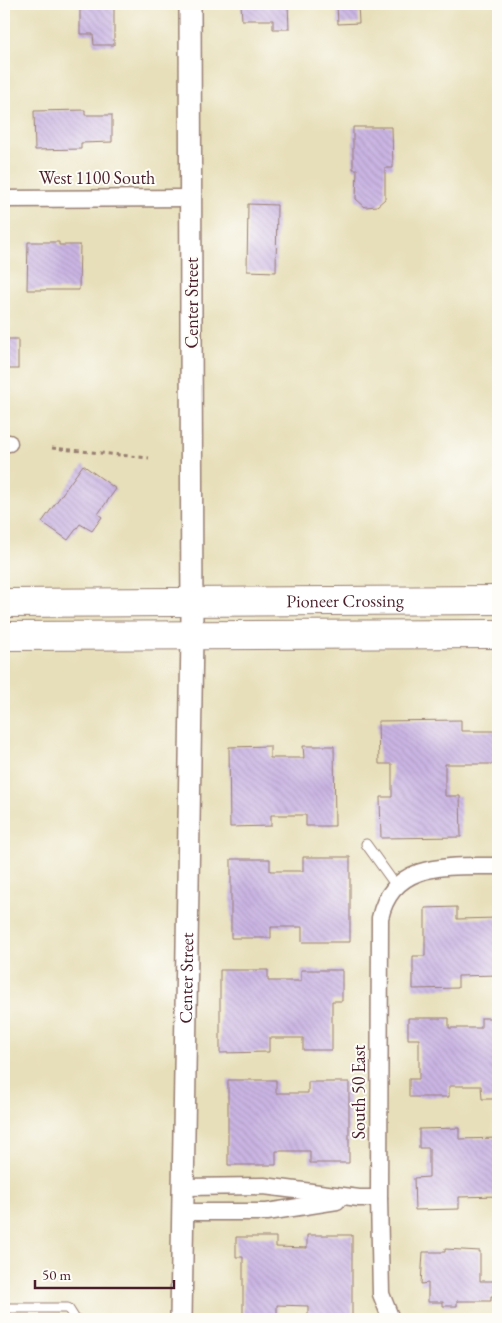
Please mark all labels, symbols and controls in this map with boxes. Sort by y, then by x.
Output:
street label: West 1100 South [39,166,155,189]
street label: Center Street [180,257,203,349]
street label: Pioneer Crossing [286,589,404,612]
street label: Center Street [174,932,198,1024]
street label: South 50 East [347,1044,370,1139]
scale bar [35,1258,174,1290]
text: 50 m [42,1265,71,1284]

